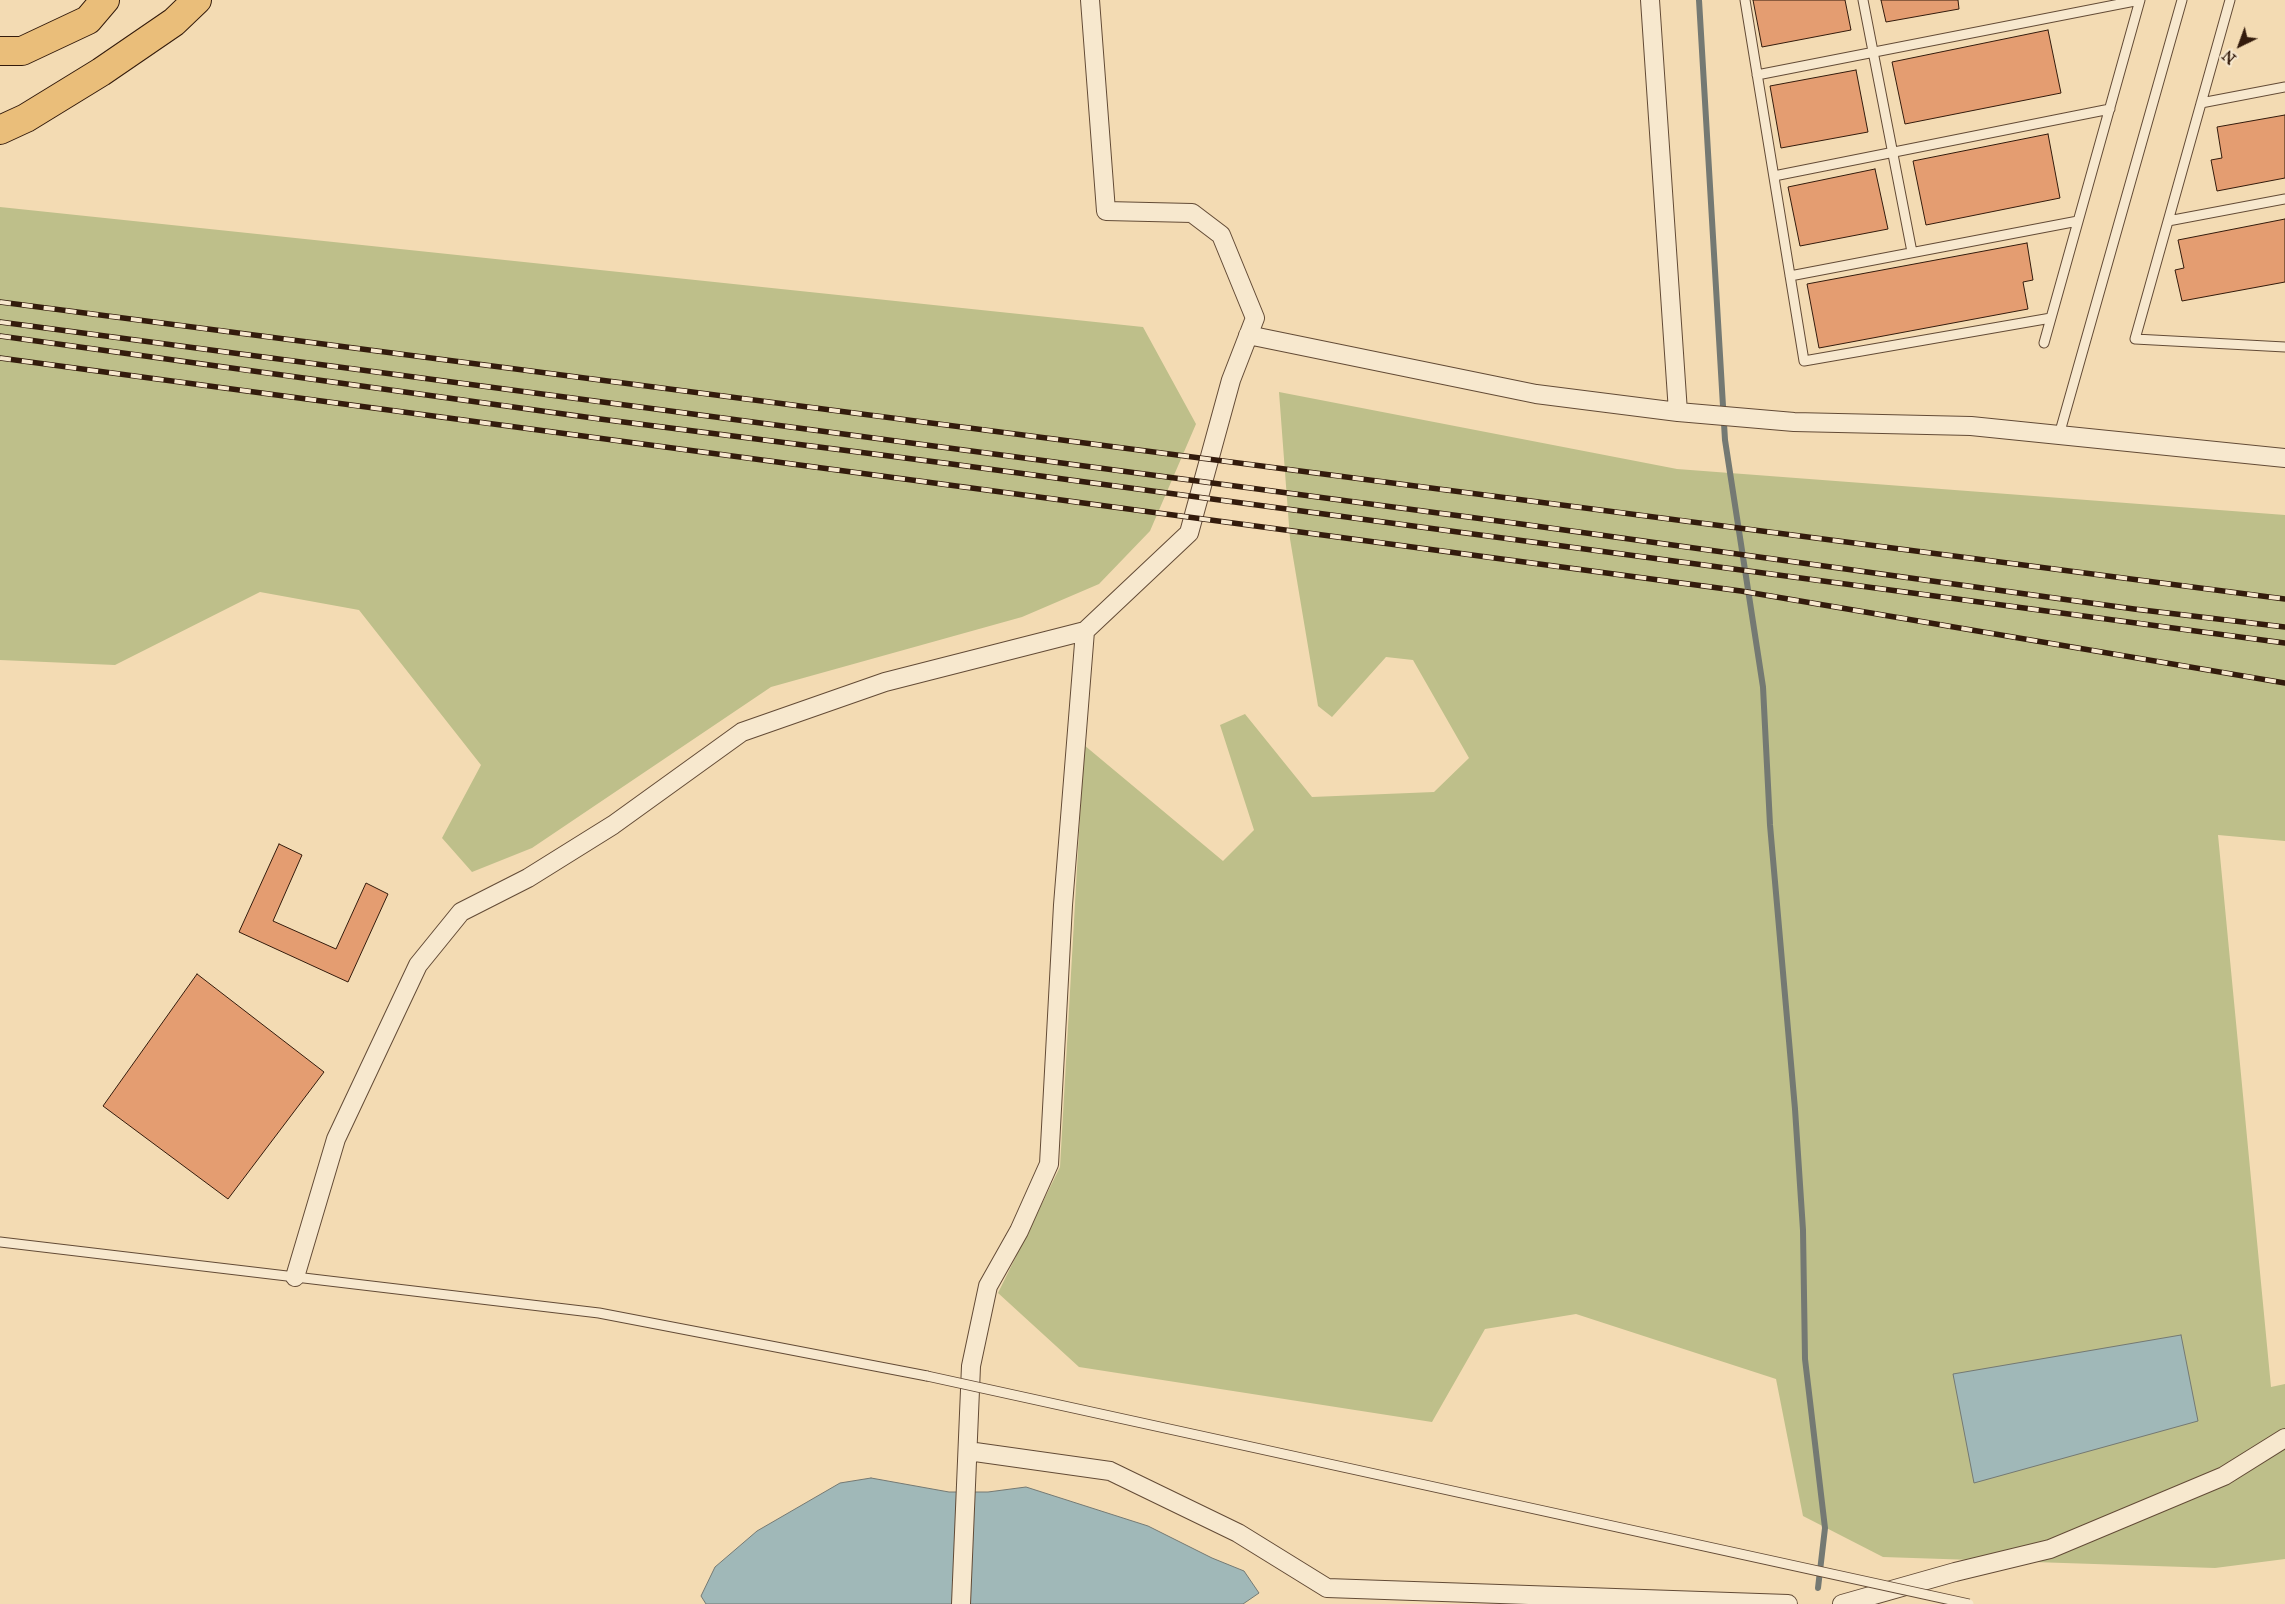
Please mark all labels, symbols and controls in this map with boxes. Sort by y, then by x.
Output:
north arrow [2215,20,2265,70]
text: N [2220,46,2240,67]

